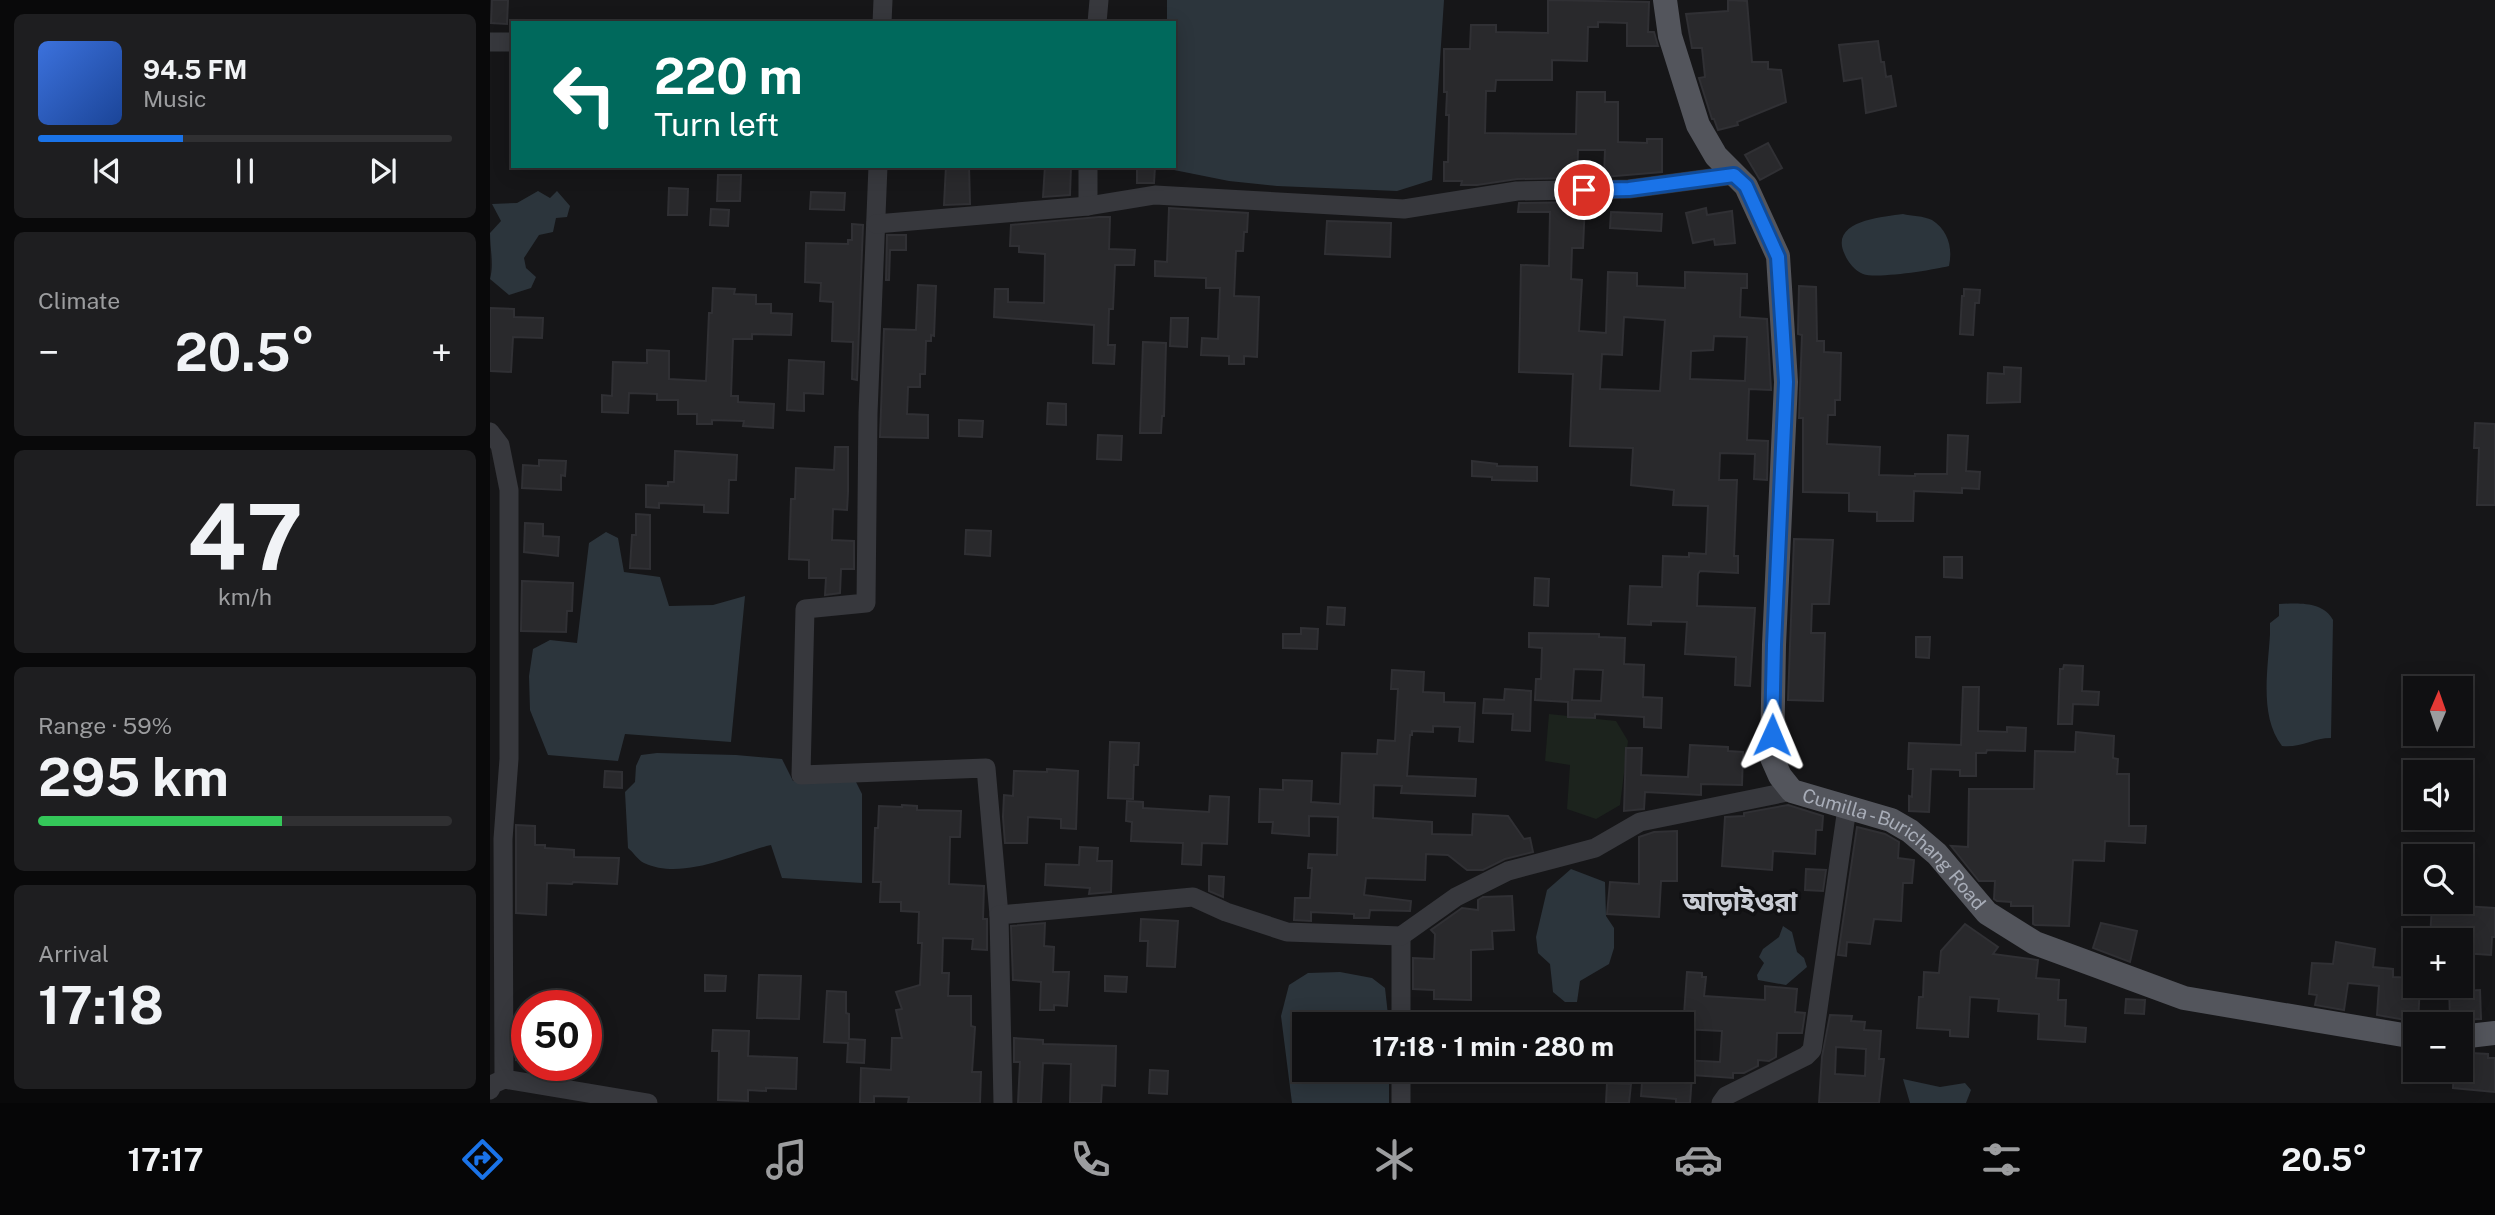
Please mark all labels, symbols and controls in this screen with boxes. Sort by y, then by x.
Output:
text: 220 m [654,47,803,105]
icon: left [539,49,630,140]
text: 94.5 FM [143,54,247,85]
text: Music [143,85,207,112]
text: Turn left [654,106,779,143]
icon: previous [88,152,126,190]
icon: pause [226,152,264,190]
icon: next [364,152,402,190]
pin [1554,160,1614,220]
icon: arrive [1565,171,1603,209]
text: Climate [38,287,120,314]
text: 20.5° [175,322,315,383]
text: − [38,330,59,375]
text: + [431,330,452,375]
text: 47 [187,484,303,590]
text: km/h [218,583,272,610]
north arrow [2403,676,2473,746]
map controls [2403,676,2473,1082]
position arrow [1735,698,1809,772]
text: Range · 59% [38,712,172,739]
text: 295 km [38,747,229,808]
button: sound [2403,760,2473,830]
street label: Cumilla - Burichang Road [1800,784,1990,914]
button: search [2403,844,2473,914]
district label: আড়াইওরা [1682,886,1798,917]
button: + [2403,928,2473,998]
text: Arrival [38,940,109,967]
text: 17:18 [38,975,164,1036]
speed limit sign: 50 [511,990,602,1081]
button: − [2403,1012,2473,1082]
text: 17:18 · 1 min · 280 m [1372,1031,1614,1062]
icon: directions [458,1135,507,1184]
icon: music [762,1135,811,1184]
icon: phone [1066,1135,1115,1184]
icon: climate [1370,1135,1419,1184]
icon: car [1674,1135,1723,1184]
icon: filters [1977,1135,2026,1184]
text: 17:17 [127,1141,204,1178]
text: 20.5° [2281,1141,2368,1178]

